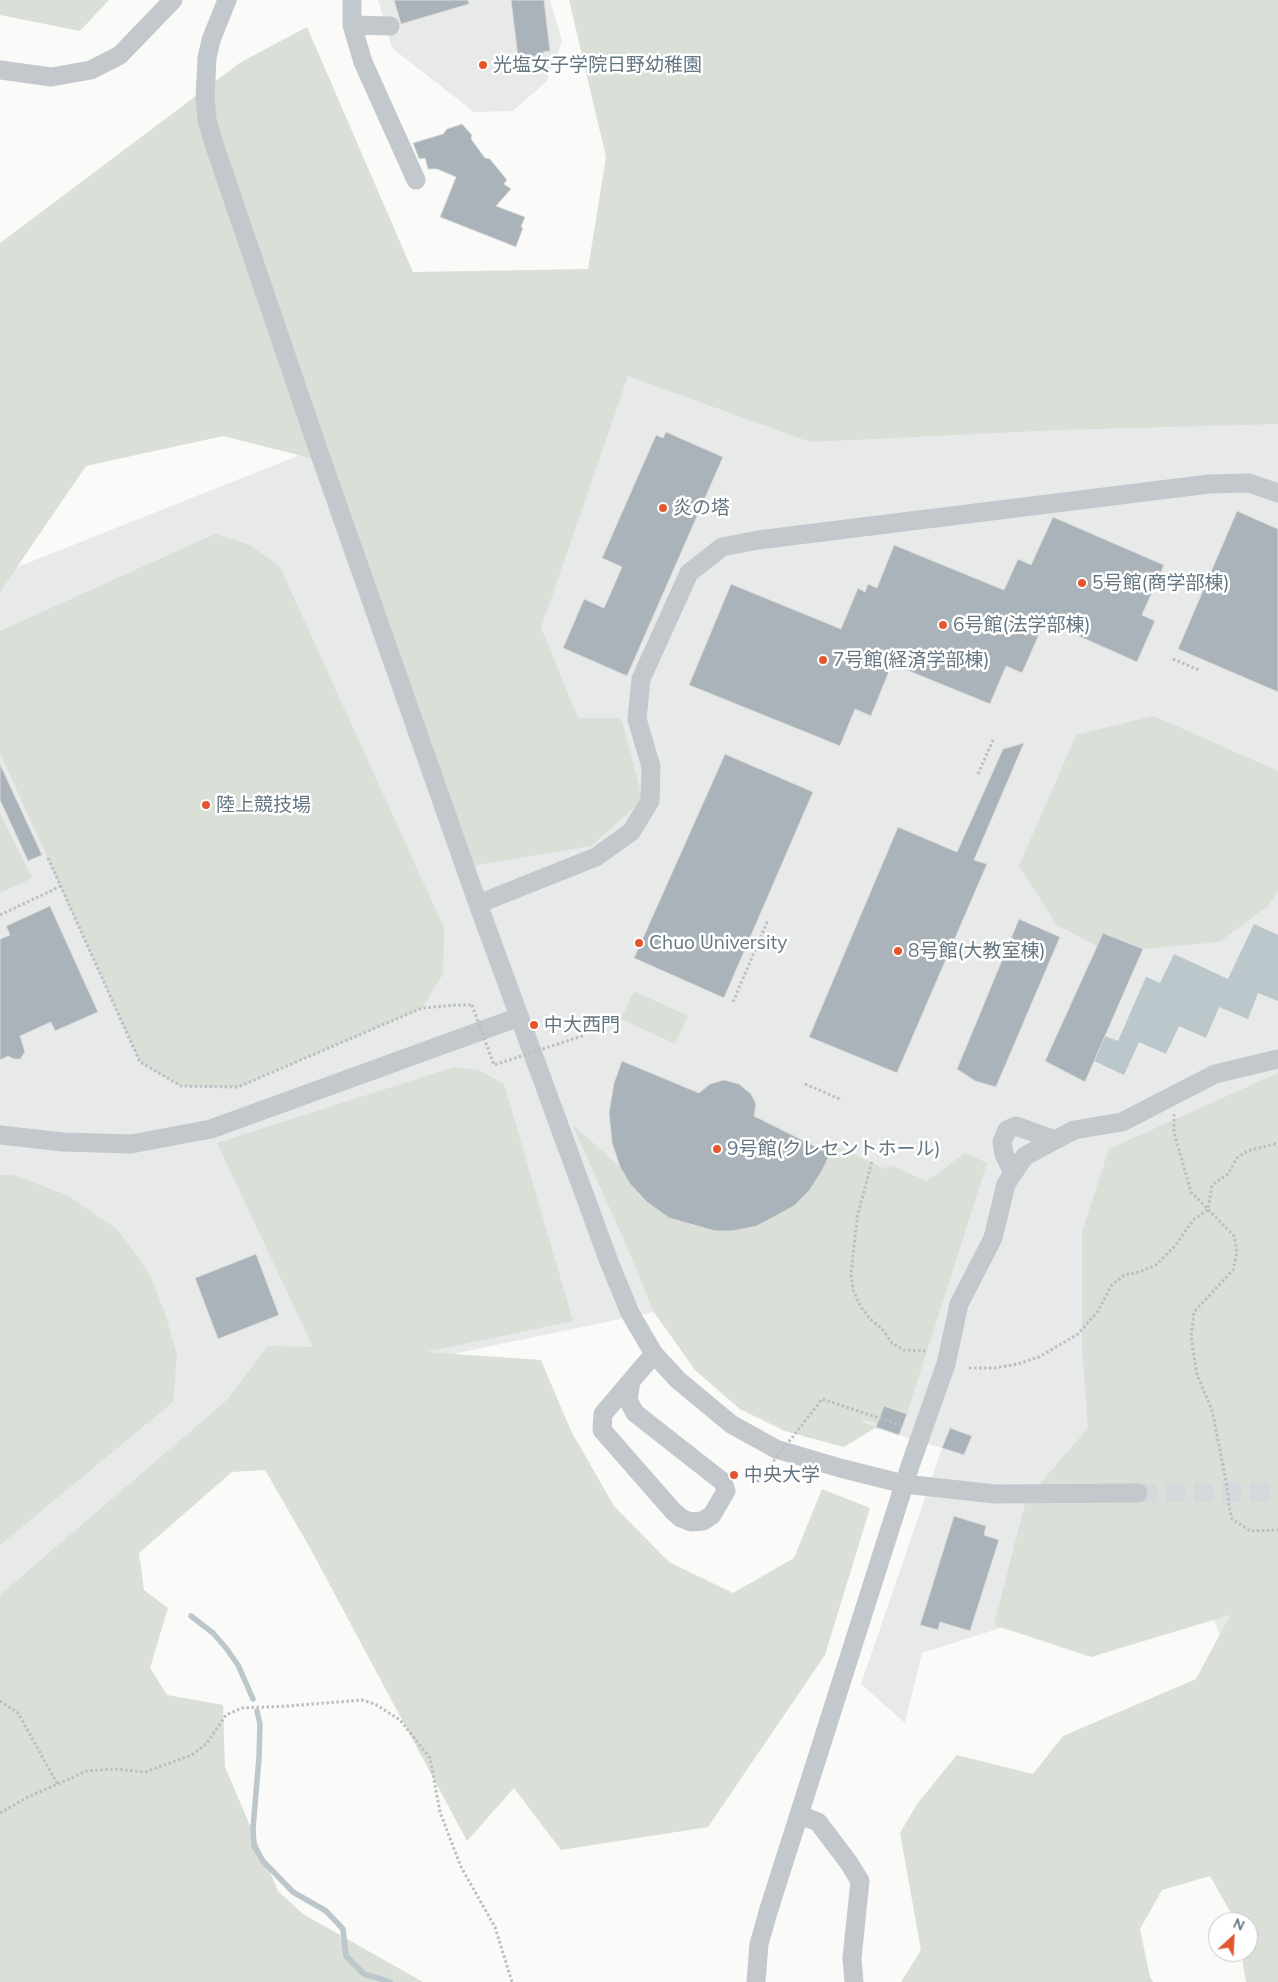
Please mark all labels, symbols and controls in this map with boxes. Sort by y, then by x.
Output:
place label: 光塩女子学院日野幼稚園 [493,54,702,76]
marker: 光塩女子学院日野幼稚園 [477,59,489,71]
place label: 炎の塔 [673,497,730,519]
marker: 炎の塔 [657,502,669,514]
place label: 5号館(商学部棟) [1092,572,1229,594]
marker: 5号館(商学部棟) [1076,577,1088,589]
place label: 6号館(法学部棟) [953,614,1090,636]
marker: 6号館(法学部棟) [937,619,949,631]
place label: 7号館(経済学部棟) [833,649,989,671]
marker: 7号館(経済学部棟) [817,654,829,666]
place label: 陸上競技場 [216,794,311,816]
marker: 陸上競技場 [200,799,212,811]
place label: Chuo University [649,932,787,954]
marker: Chuo University [633,937,645,949]
place label: 8号館(大教室棟) [908,940,1045,962]
marker: 8号館(大教室棟) [892,945,904,957]
place label: 中大西門 [544,1014,620,1036]
marker: 中大西門 [528,1019,540,1031]
place label: 9号館(クレセントホール) [727,1138,940,1160]
marker: 9号館(クレセントホール) [711,1143,723,1155]
place label: 中央大学 [744,1464,820,1486]
marker: 中央大学 [728,1469,740,1481]
north arrow [1208,1912,1258,1962]
text: N [1230,1914,1248,1935]

